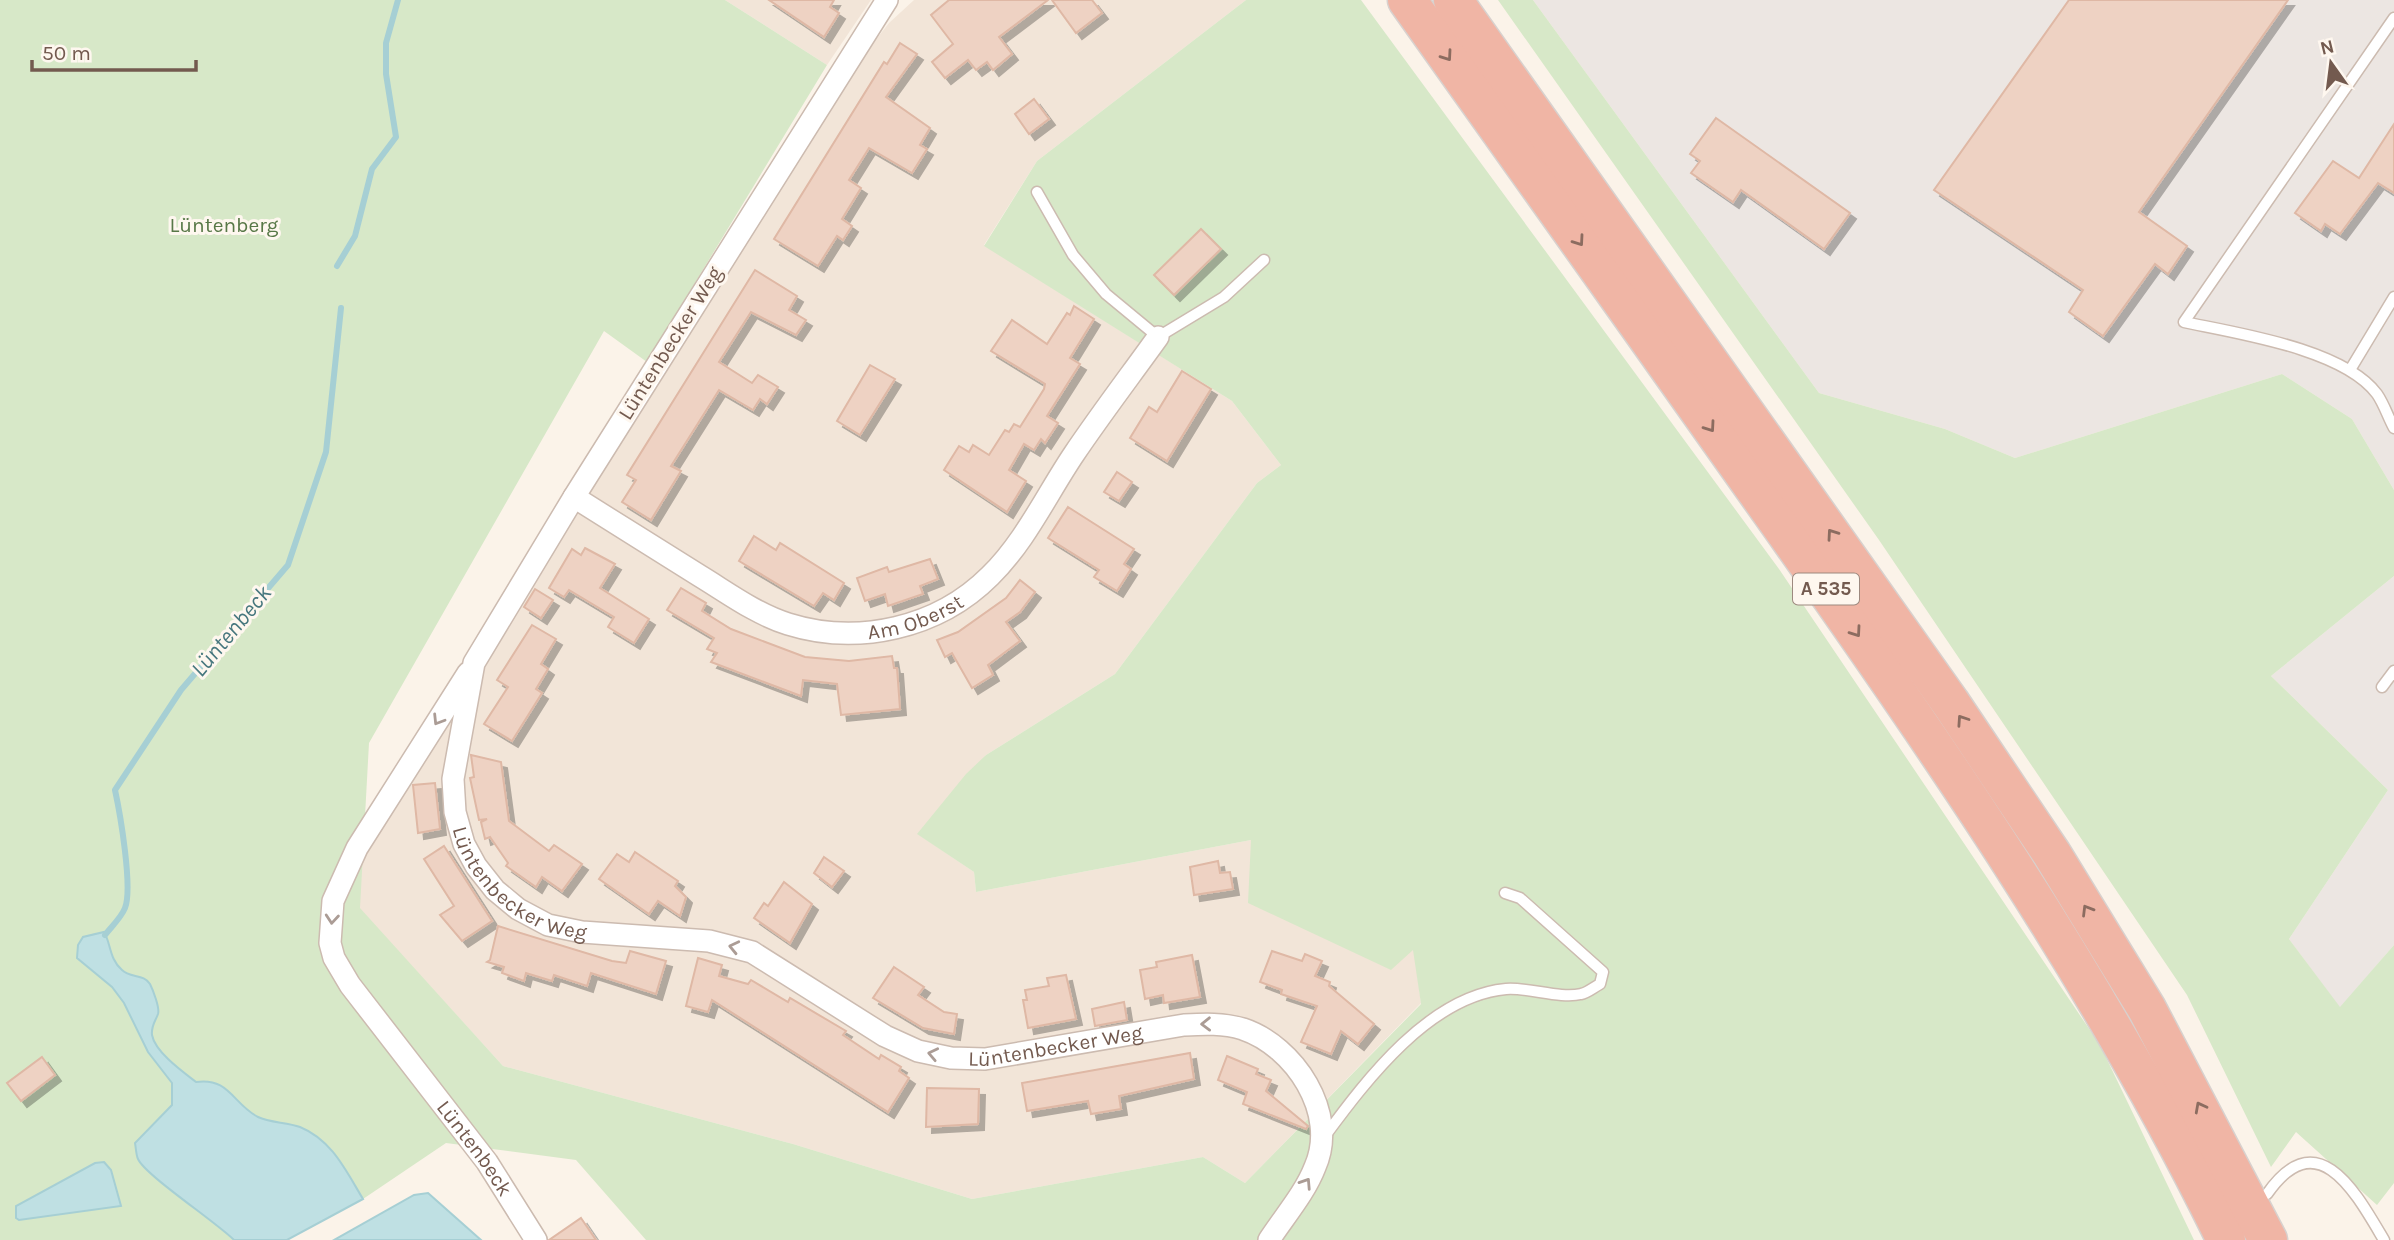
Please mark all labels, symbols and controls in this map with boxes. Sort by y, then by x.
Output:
scale bar [32,28,196,72]
north arrow [2296,28,2366,98]
text: N [2318,35,2336,60]
text: 50 m [42,41,91,65]
one-way arrow [1439,48,1451,61]
park label: Lüntenberg [170,213,279,237]
one-way arrow [1570,233,1583,246]
street label: Lüntenbecker Weg [613,262,727,424]
one-way arrow [1702,419,1714,432]
one-way arrow [1828,529,1840,542]
road number: A 535 [1793,574,1859,604]
water label: Lüntenbeck [185,580,277,682]
street label: Am Oberst [866,589,968,644]
one-way arrow [1848,624,1860,637]
one-way arrow [433,713,446,726]
one-way arrow [1958,715,1970,728]
street label: Lüntenbecker Weg [448,824,589,945]
one-way arrow [2082,905,2095,918]
one-way arrow [324,913,339,925]
one-way arrow [728,941,740,956]
one-way arrow [1201,1016,1211,1032]
street label: Lüntenbecker Weg [968,1020,1145,1071]
one-way arrow [927,1048,939,1063]
street label: Lüntenbeck [432,1096,517,1201]
one-way arrow [2195,1102,2208,1115]
one-way arrow [1297,1177,1310,1190]

